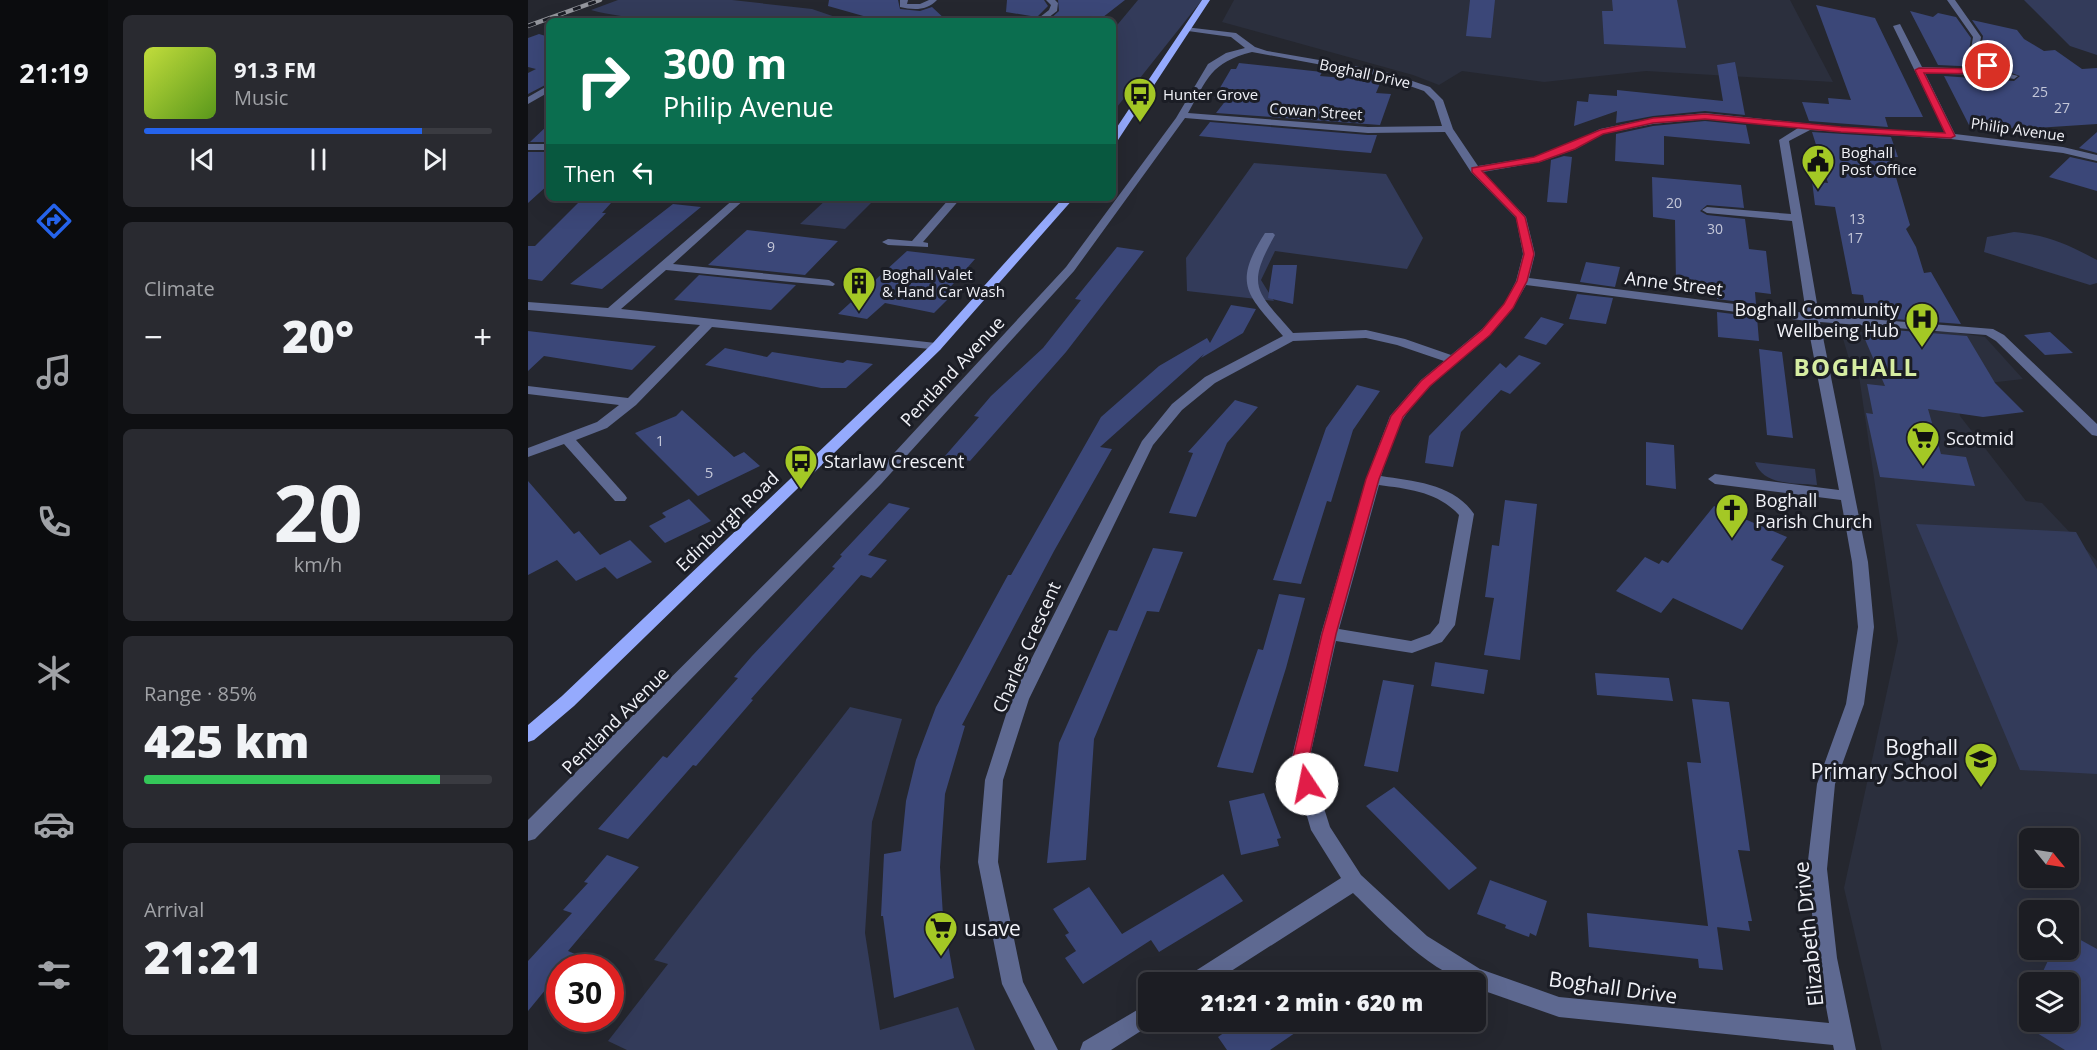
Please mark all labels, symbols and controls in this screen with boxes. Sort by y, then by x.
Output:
text: 300 m [663,34,787,91]
pin [1962,40,2013,91]
icon: right [564,42,642,120]
icon: arrive [1971,49,2004,82]
text: 21:19 [19,54,89,91]
text: 91.3 FM [234,54,317,84]
street label: Boghall Drive [1318,54,1412,92]
bus stop icon: Hunter Grove [1122,76,1158,123]
house number: 25 [2032,82,2048,101]
text: Music [234,84,288,111]
place label: Hunter Grove [1163,84,1258,104]
text: Philip Avenue [663,88,834,125]
street label: Cowan Street [1269,98,1363,124]
house number: 27 [2054,98,2070,117]
street label: Philip Avenue [1970,112,2066,146]
place label: Boghall Post Office [1841,142,1917,179]
icon: previous [186,143,219,176]
icon: pause [302,143,335,176]
icon: next [418,143,451,176]
public building icon: Boghall Post Office [1800,143,1836,190]
icon: left [627,156,660,189]
text: Then [564,158,615,188]
house number: 20 [1666,193,1682,212]
icon: directions [33,200,75,242]
house number: 13 [1849,209,1865,228]
house number: 30 [1707,219,1723,238]
house number: 17 [1847,228,1863,247]
house number: 9 [767,237,775,256]
place label: Boghall Valet & Hand Car Wash [882,264,1005,301]
building icon: Boghall Valet & Hand Car Wash [841,265,877,312]
street label: Anne Street [1624,265,1724,301]
text: Climate [144,275,215,302]
place label: Boghall Community Wellbeing Hub [1734,297,1900,342]
hospital icon: Boghall Community Wellbeing Hub [1904,301,1940,348]
text: 20° [282,305,354,366]
street label: Pentland Avenue [895,311,1009,431]
text: − [144,314,163,359]
text: + [473,314,492,359]
district label: BOGHALL [1793,350,1919,383]
icon: music [33,351,75,393]
supermarket icon: Scotmid [1905,420,1941,467]
place label: Scotmid [1946,426,2014,450]
house number: 1 [656,430,664,450]
bus stop icon: Starlaw Crescent [783,443,819,490]
place label: Starlaw Crescent [824,449,964,473]
text: 20 [273,459,363,565]
house number: 5 [705,462,713,482]
street label: Edinburgh Road [670,466,784,576]
place label: Boghall Parish Church [1755,488,1872,533]
church icon: Boghall Parish Church [1714,492,1750,539]
icon: phone [33,501,75,543]
text: km/h [294,551,342,578]
street label: Charles Crescent [986,578,1066,716]
icon: climate [33,652,75,694]
street label: Pentland Avenue [556,661,674,779]
text: Range · 85% [144,680,257,707]
text: 425 km [144,710,309,771]
place label: Boghall Primary School [1811,733,1958,785]
school or university icon: Boghall Primary School [1963,741,1999,788]
position arrow [1275,752,1339,816]
icon: car [33,803,75,845]
north arrow [2019,828,2079,888]
map controls [2019,828,2079,1032]
street label: Elizabeth Drive [1786,860,1830,1008]
text: Arrival [144,896,204,923]
button: search [2019,900,2079,960]
supermarket icon: usave [923,910,959,957]
place label: usave [964,914,1021,942]
text: 21:21 [144,926,262,987]
icon: filters [33,954,75,996]
speed limit sign: 30 [546,954,624,1032]
street label: Boghall Drive [1547,964,1679,1010]
button: layers [2019,972,2079,1032]
text: 21:21 · 2 min · 620 m [1201,987,1423,1017]

